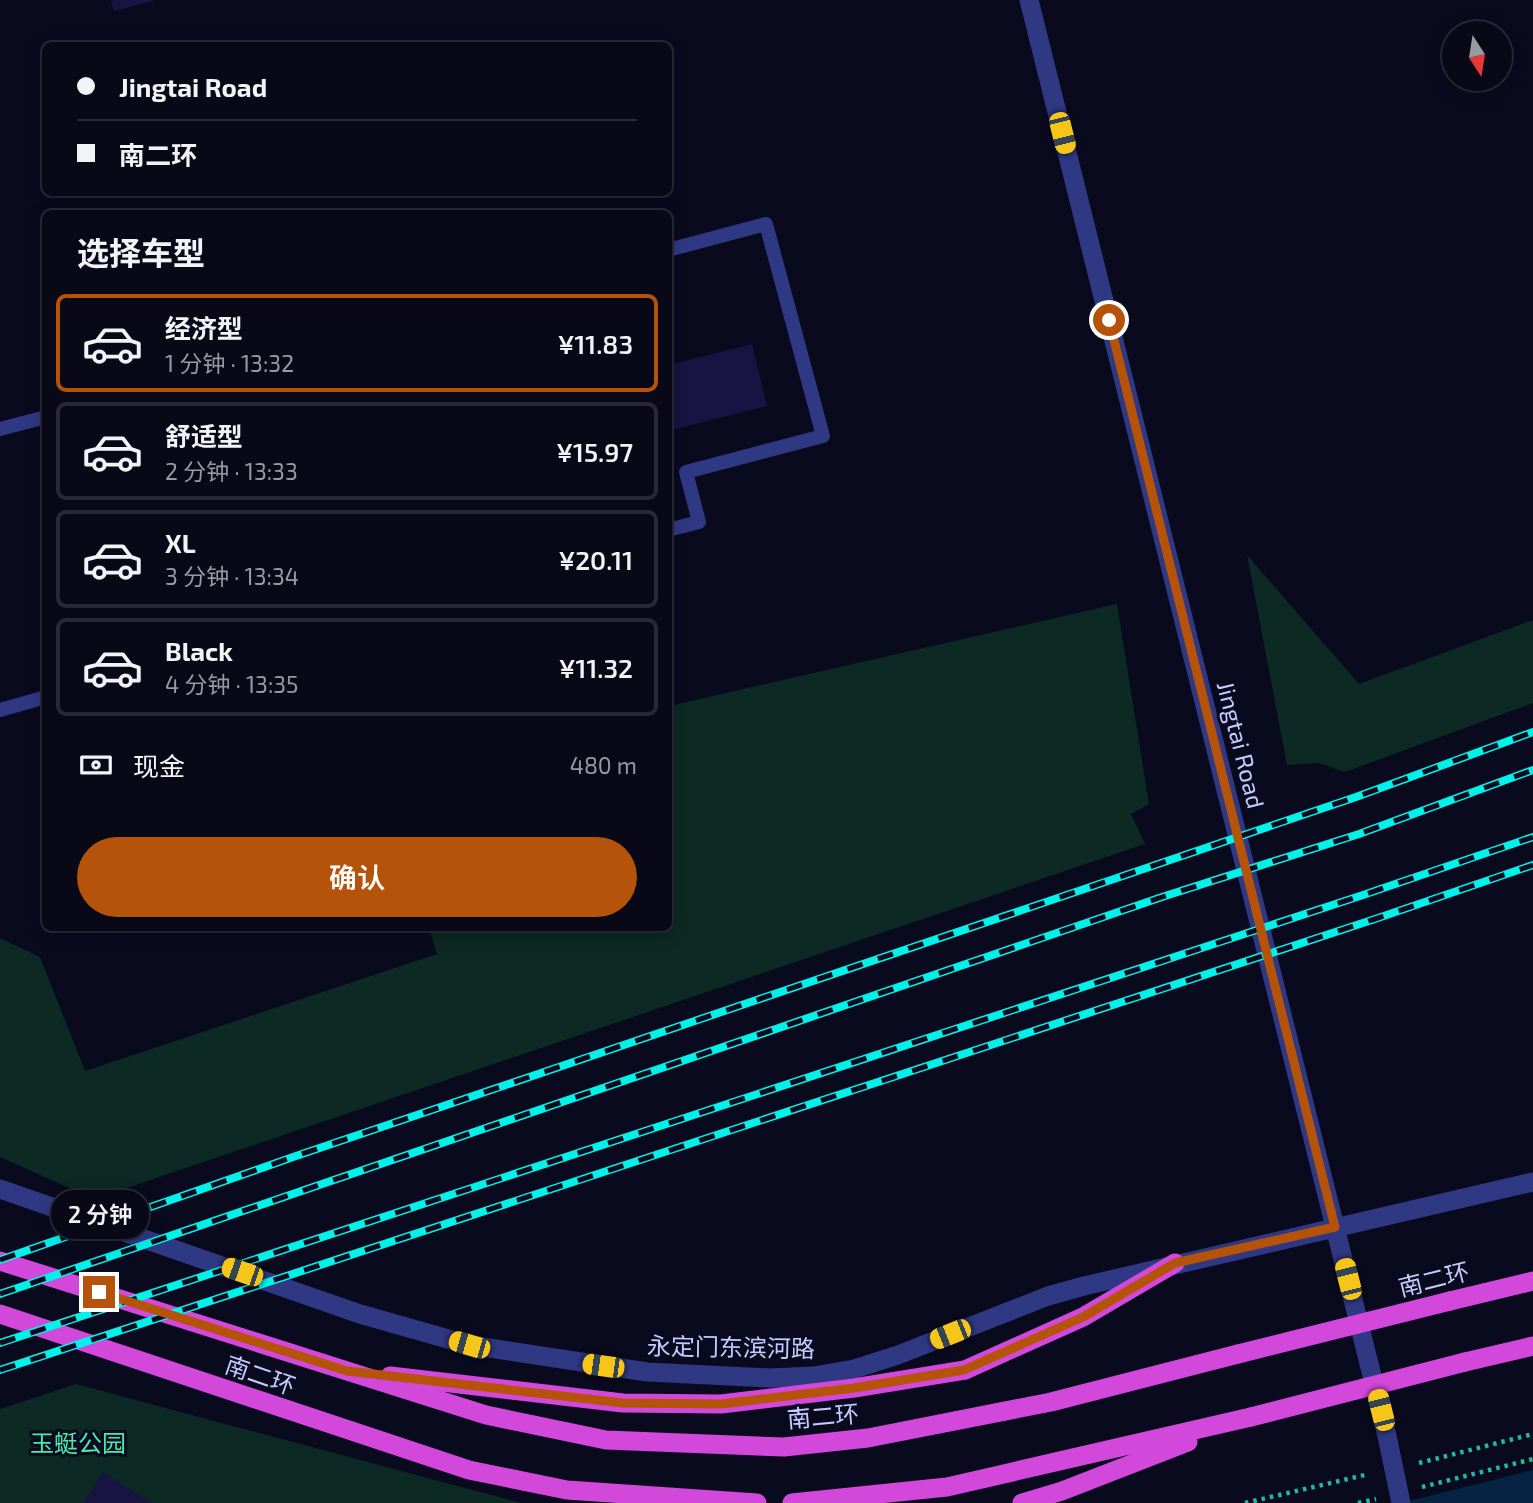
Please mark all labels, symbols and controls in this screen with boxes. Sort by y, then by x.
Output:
north arrow [1442,21,1512,91]
map controls [1442,21,1512,91]
text: Jingtai Road [119,71,267,102]
car [1047,110,1078,156]
text: 南二环 [119,139,197,170]
text: 选择车型 [77,233,205,271]
route start [1093,304,1125,336]
icon: car [81,312,144,375]
text: 经济型 [165,312,243,343]
text: ¥11.83 [558,328,633,359]
text: 1 分钟 · 13:32 [165,349,294,377]
icon: car [81,420,144,483]
text: 舒适型 [165,420,243,451]
text: ¥15.97 [556,436,633,467]
text: 2 分钟 · 13:33 [165,457,298,485]
text: XL [165,527,196,558]
icon: car [81,528,144,591]
text: ¥20.11 [558,544,633,575]
text: 3 分钟 · 13:34 [165,562,299,590]
text: Black [165,635,233,666]
icon: car [81,636,144,699]
text: ¥11.32 [559,652,633,683]
text: 4 分钟 · 13:35 [165,670,298,698]
street label: Jingtai Road [1212,678,1271,811]
icon: cash [77,746,115,784]
text: 现金 [133,750,185,781]
text: 480 m [570,751,637,779]
button: 确认 [77,837,637,917]
callout: 2 分钟 [50,1190,148,1240]
text: 2 分钟 [68,1200,132,1228]
car [219,1255,266,1289]
car [1333,1256,1364,1302]
street label: 南二环 [1395,1256,1472,1301]
route end [83,1276,115,1308]
car [927,1316,974,1352]
car [446,1329,493,1361]
street label: 永定门东滨河路 [647,1331,815,1362]
street label: 南二环 [222,1349,299,1400]
car [581,1353,626,1379]
car [1366,1387,1397,1433]
street label: 南二环 [786,1398,860,1433]
park label: 玉蜓公园 [30,1428,126,1457]

